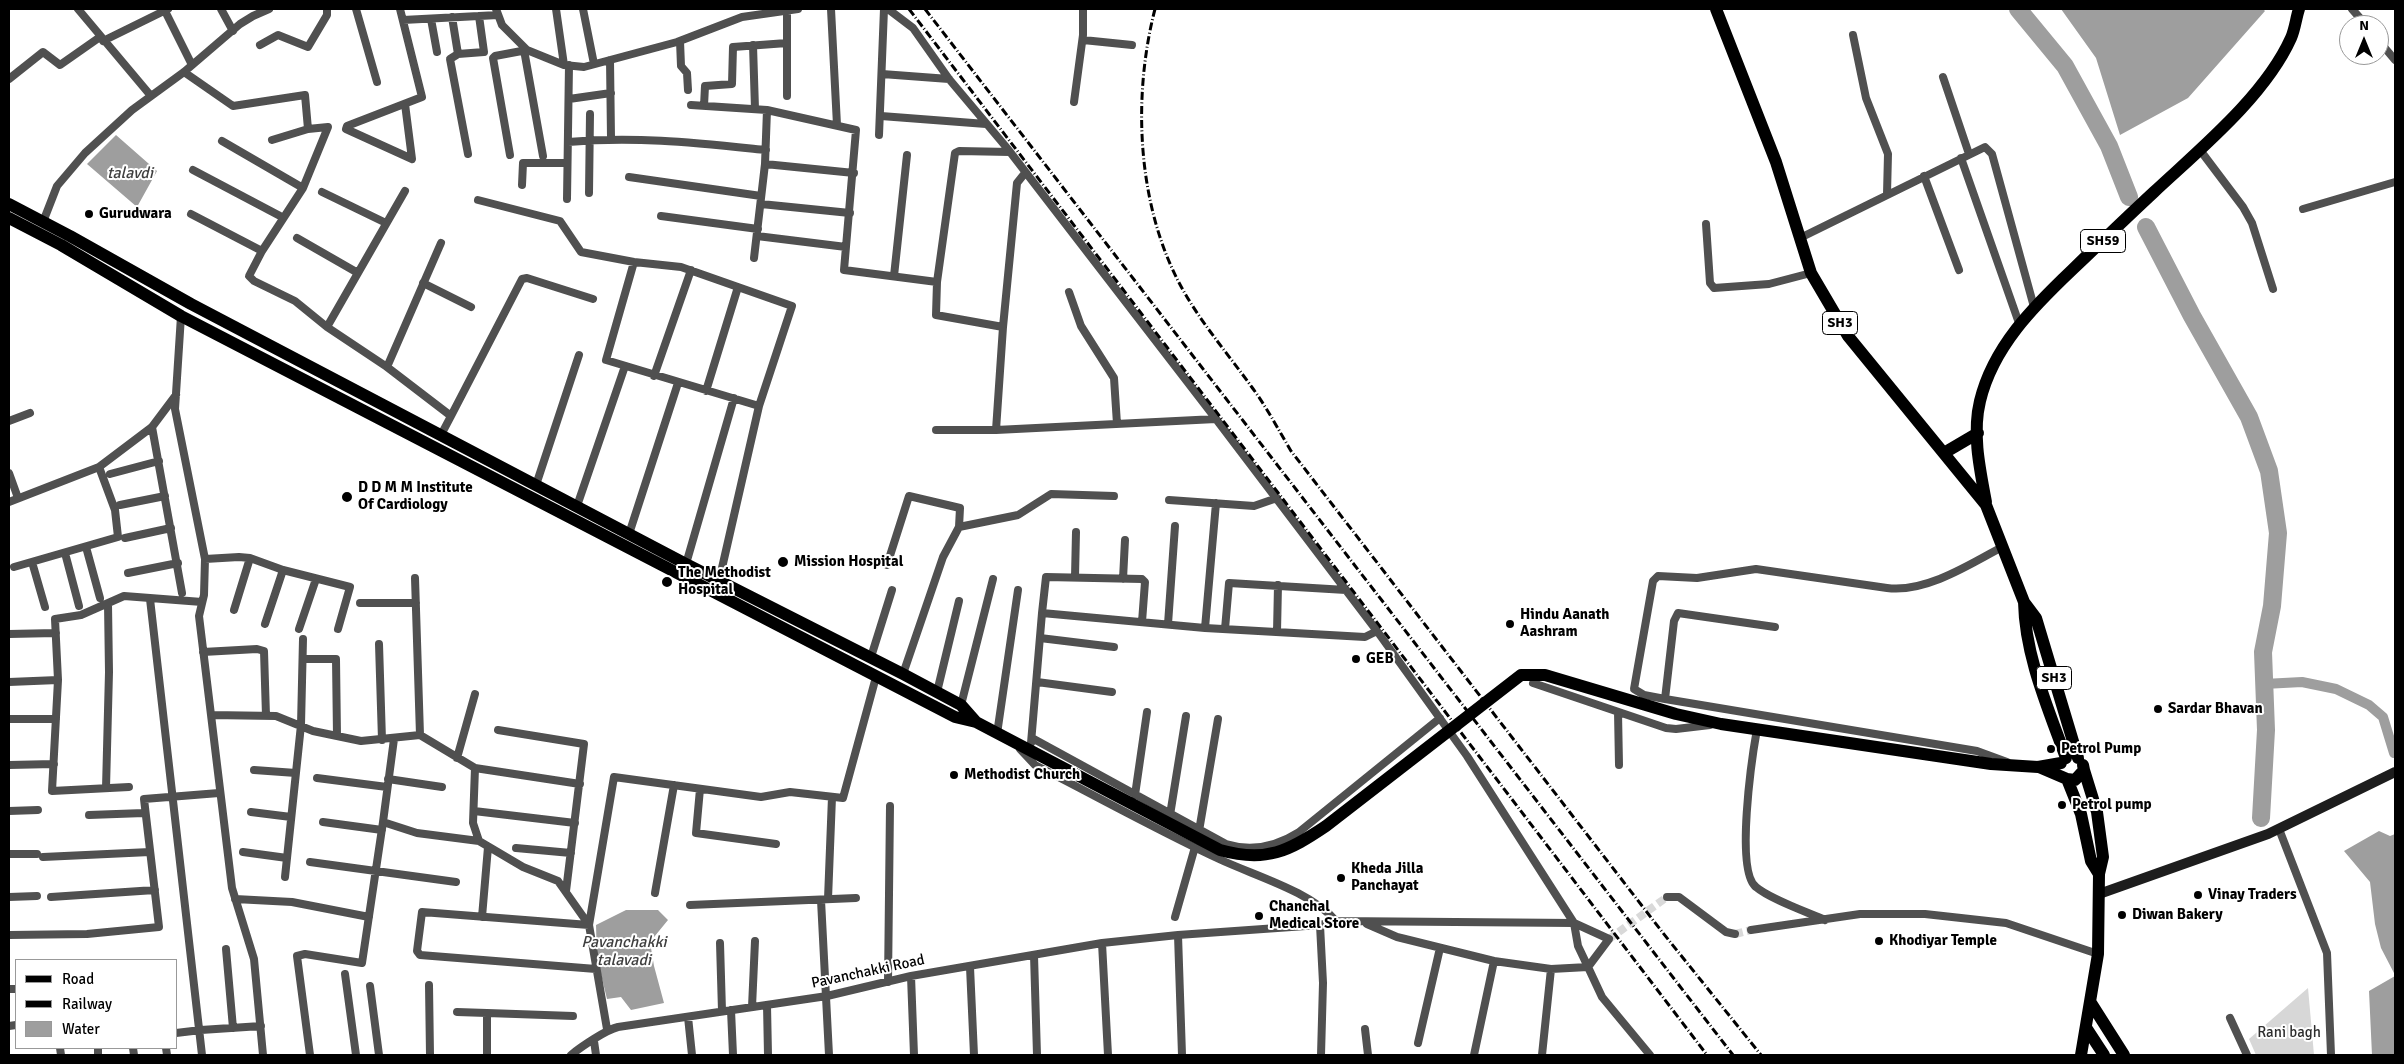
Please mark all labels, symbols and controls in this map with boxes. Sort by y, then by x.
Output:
north arrow [2339,15,2389,65]
text: N [2359,17,2369,34]
water label: talavdi [107,164,153,184]
place label: Gurudwara [99,205,172,223]
marker: Gurudwara [83,208,95,220]
road number: SH59 [2080,230,2126,252]
road number: SH3 [1822,312,1858,334]
place label: D D M M Institute Of Cardiology [358,479,473,514]
marker: D D M M Institute Of Cardiology [340,490,354,504]
place label: Mission Hospital [794,553,903,571]
marker: Mission Hospital [776,555,790,569]
place label: The Methodist Hospital [678,564,771,599]
marker: The Methodist Hospital [660,575,674,589]
place label: Hindu Aanath Aashram [1520,606,1609,641]
marker: Hindu Aanath Aashram [1504,618,1516,630]
place label: GEB [1366,650,1394,668]
marker: GEB [1350,653,1362,665]
road number: SH3 [2036,666,2072,690]
place label: Sardar Bhavan [2168,700,2263,718]
marker: Sardar Bhavan [2152,703,2164,715]
place label: Petrol Pump [2061,740,2141,758]
marker: Petrol Pump [2045,743,2057,755]
place label: Methodist Church [964,766,1080,784]
marker: Methodist Church [948,769,960,781]
place label: Petrol pump [2072,796,2152,814]
marker: Petrol pump [2056,799,2068,811]
place label: Kheda Jilla Panchayat [1351,860,1423,895]
marker: Kheda Jilla Panchayat [1335,872,1347,884]
place label: Vinay Traders [2208,886,2297,904]
marker: Vinay Traders [2192,889,2204,901]
place label: Chanchal Medical Store [1269,898,1359,933]
place label: Diwan Bakery [2132,906,2223,924]
marker: Diwan Bakery [2116,909,2128,921]
marker: Chanchal Medical Store [1253,910,1265,922]
place label: Khodiyar Temple [1889,932,1997,950]
water label: Pavanchakki talavadi [581,933,667,971]
marker: Khodiyar Temple [1873,935,1885,947]
street label: Pavanchakki Road [810,951,926,993]
legend [15,959,178,1049]
text: Road [62,970,94,988]
text: Railway [62,995,112,1013]
text: Water [62,1020,100,1038]
park label: Rani bagh [2257,1024,2321,1042]

